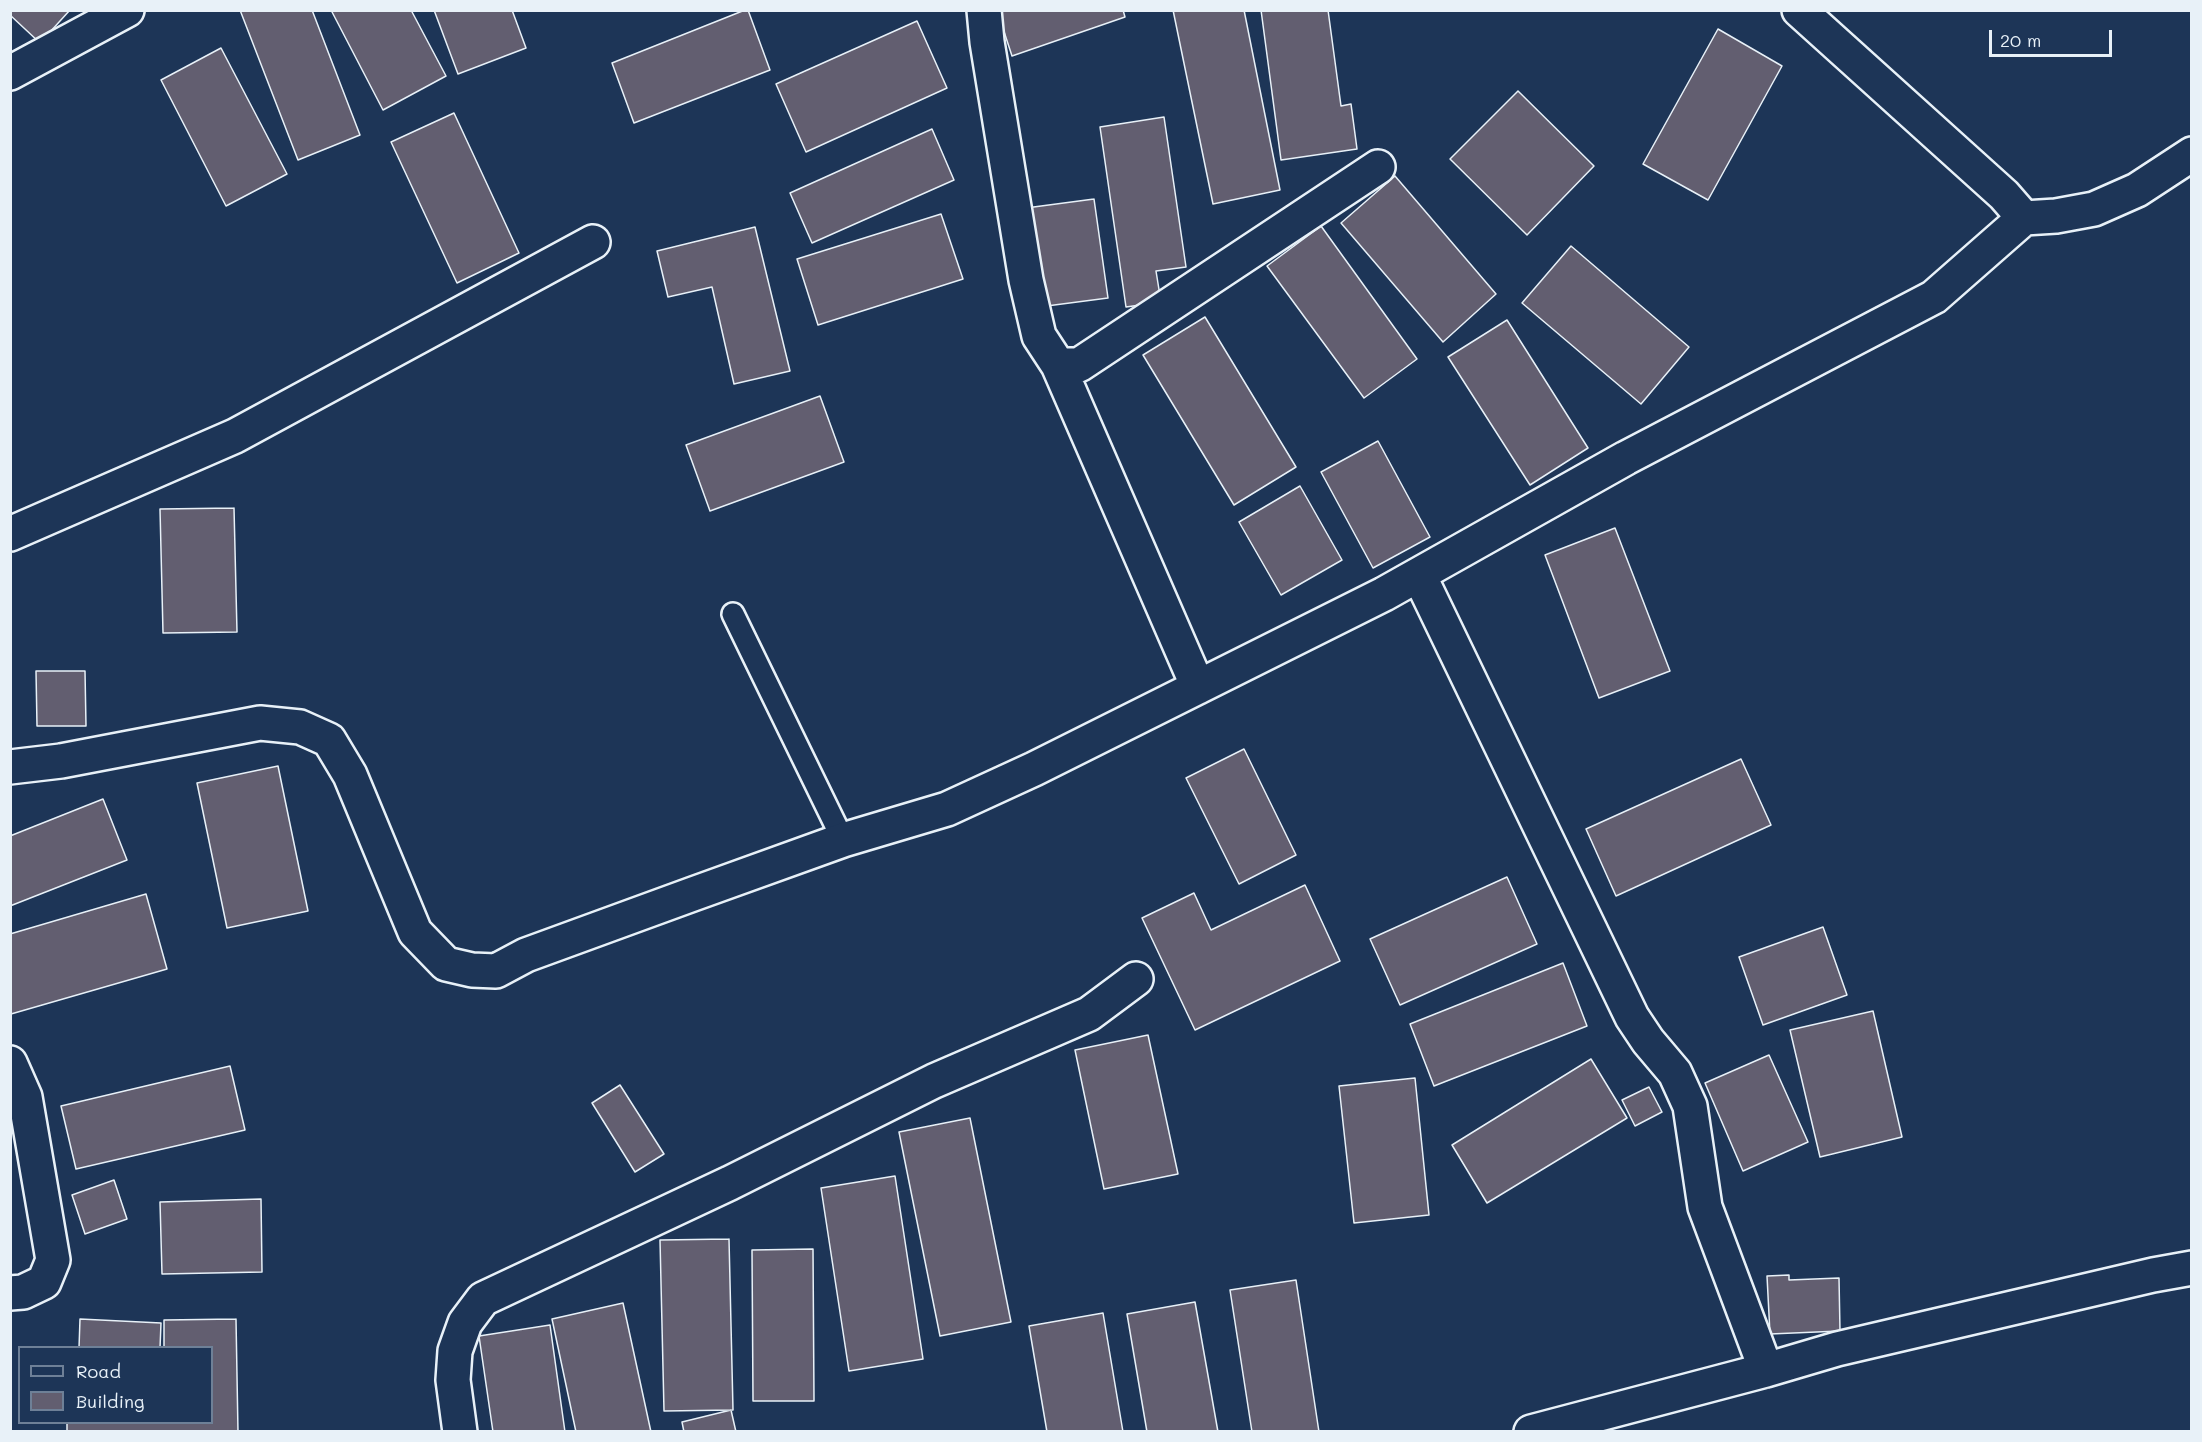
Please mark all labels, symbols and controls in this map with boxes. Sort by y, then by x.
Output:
scale bar [1992,18,2115,56]
text: 20 m [2000,28,2041,52]
legend [18,1346,213,1424]
text: Road [76,1359,121,1383]
text: Building [76,1389,144,1413]

